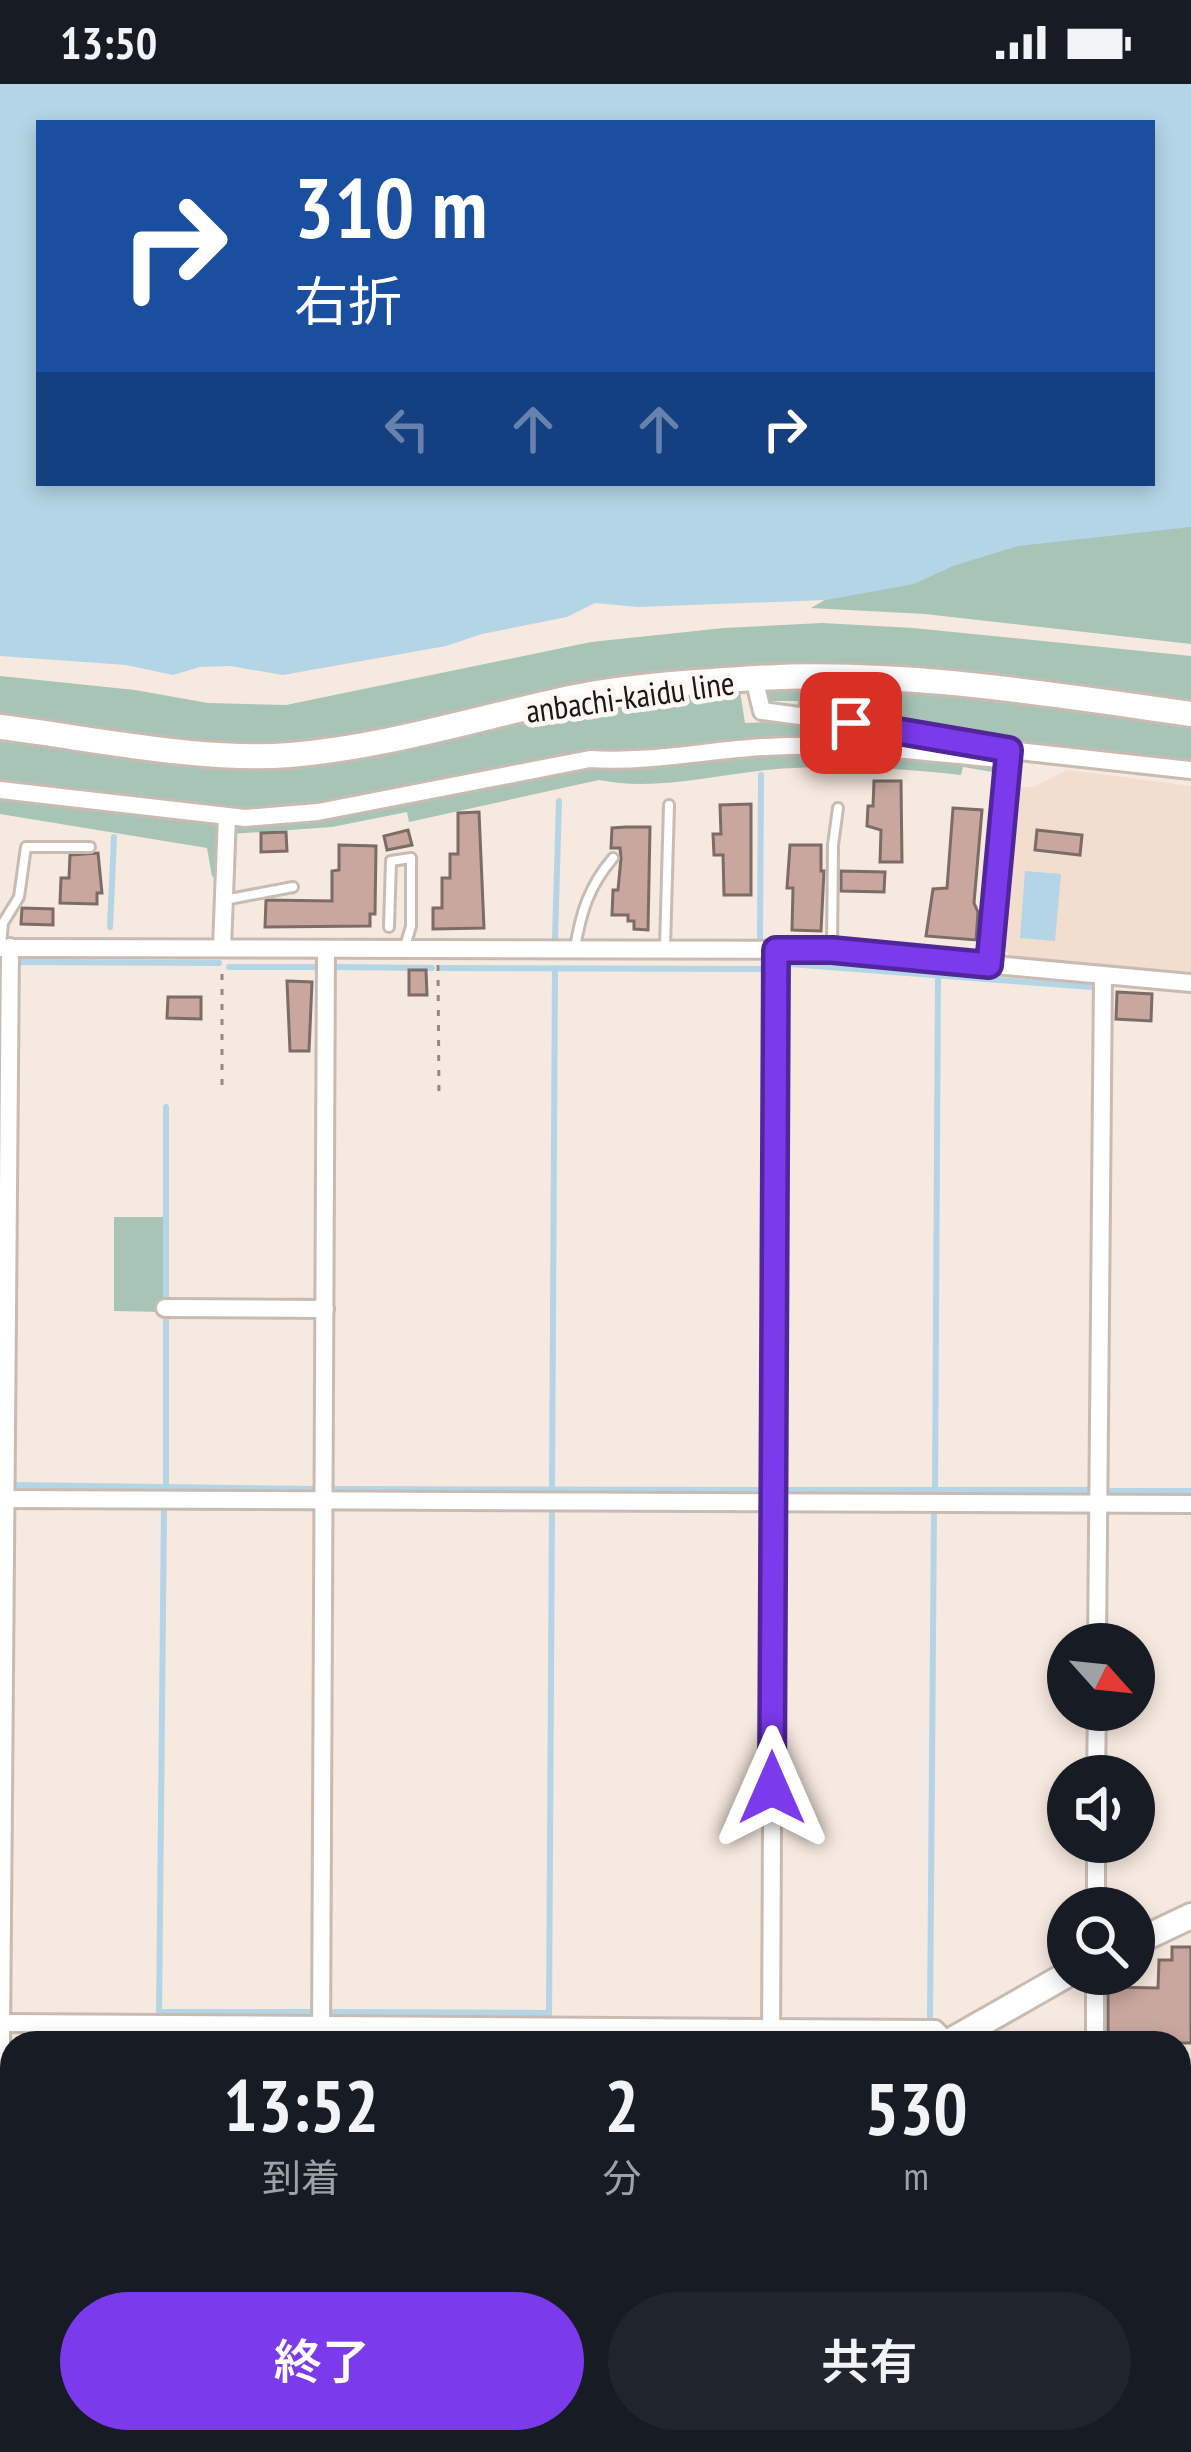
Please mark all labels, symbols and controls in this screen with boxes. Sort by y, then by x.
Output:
text: 13:50 [60,13,157,71]
text: 310 m [294,152,487,261]
icon: right [96,168,252,324]
text: 右折 [294,266,402,336]
icon: left [374,396,440,462]
icon: ahead [500,396,566,462]
icon: ahead [626,396,692,462]
icon: right [752,396,818,462]
street label: anbachi-kaidu line [523,660,737,732]
pin [800,672,902,774]
icon: arrive [818,690,884,756]
north arrow [1047,1623,1155,1731]
map controls [1047,1623,1155,1995]
position arrow [709,1725,835,1851]
button: sound [1047,1755,1155,1863]
button: search [1047,1887,1155,1995]
text: 13:52 [223,2058,379,2151]
text: 2 [605,2058,639,2151]
text: 530 [864,2061,968,2154]
text: m [903,2150,929,2201]
text: 到着 [262,2152,340,2203]
text: 分 [602,2152,641,2203]
button: 終了 [60,2292,584,2430]
button: 共有 [608,2292,1131,2430]

